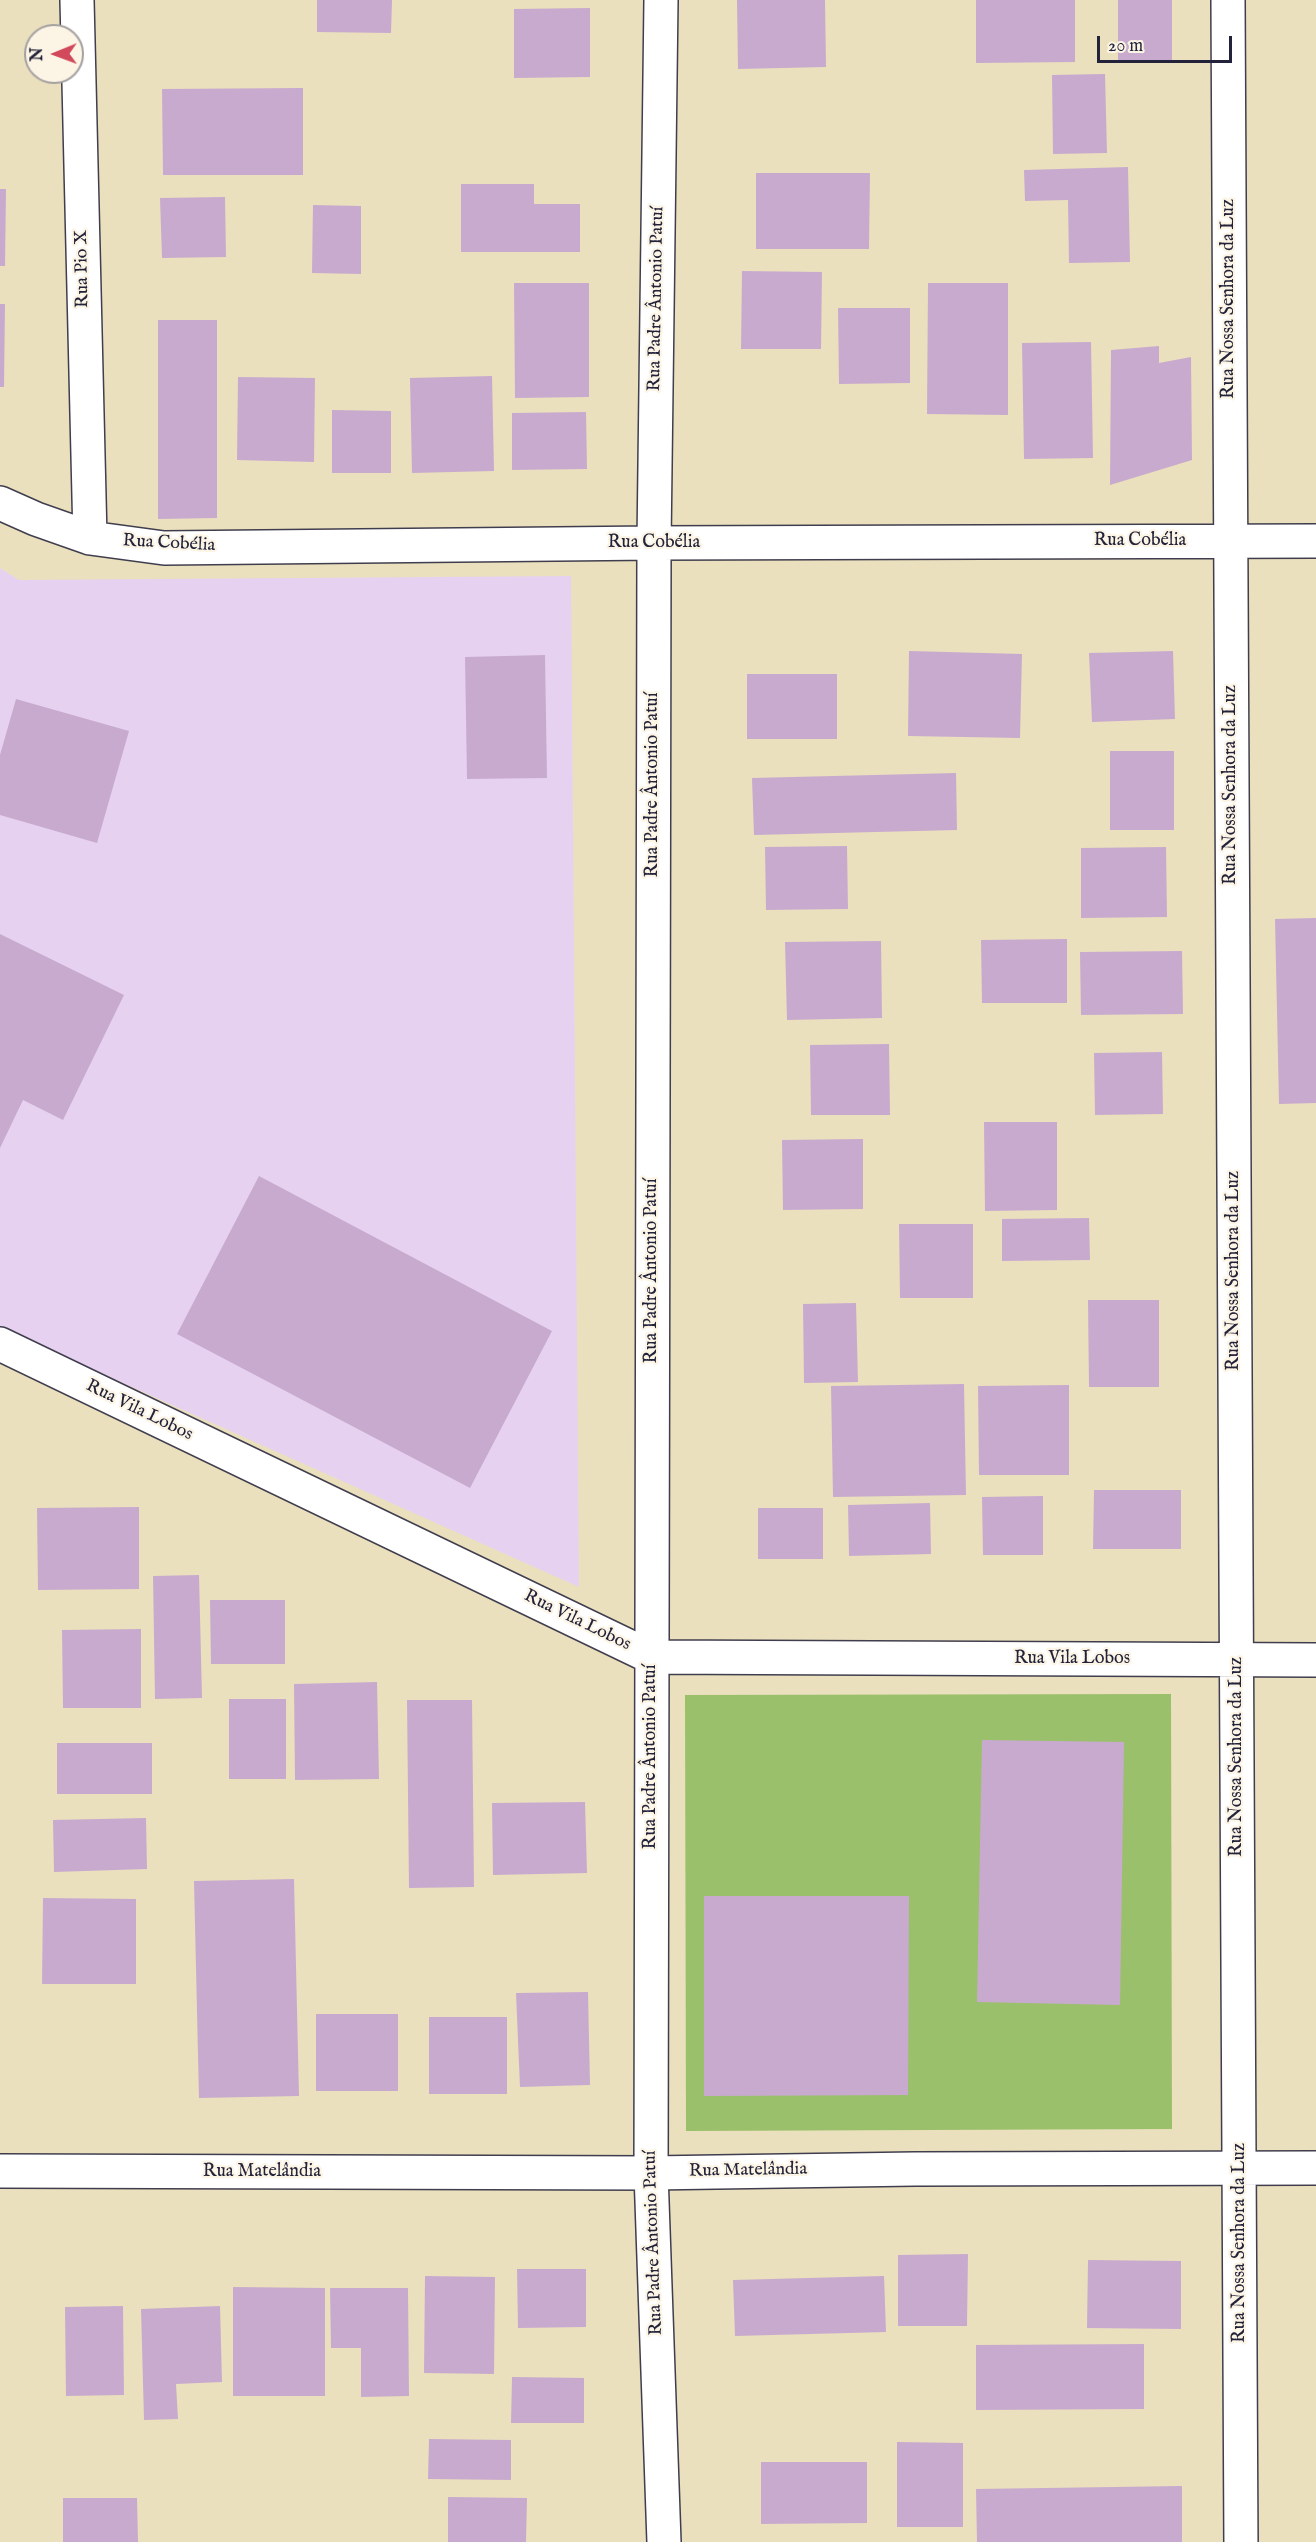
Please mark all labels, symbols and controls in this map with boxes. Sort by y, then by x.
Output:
north arrow [24,24,84,84]
scale bar [1100,24,1235,62]
text: 20 m [1108,35,1143,58]
text: N [28,47,48,61]
street label: Rua Nossa Senhora da Luz [1218,199,1240,399]
street label: Rua Padre Ântonio Patuí [645,206,669,392]
street label: Rua Pio X [72,230,94,308]
street label: Rua Cobélia [1094,530,1186,552]
street label: Rua Cobélia [122,531,216,557]
street label: Rua Cobélia [608,532,700,554]
street label: Rua Nossa Senhora da Luz [1220,685,1242,885]
street label: Rua Padre Ântonio Patuí [642,693,664,877]
street label: Rua Nossa Senhora da Luz [1223,1171,1245,1371]
street label: Rua Padre Ântonio Patuí [641,1179,663,1363]
street label: Rua Vila Lobos [82,1376,196,1446]
street label: Rua Vila Lobos [520,1586,634,1656]
street label: Rua Vila Lobos [1014,1648,1130,1670]
street label: Rua Nossa Senhora da Luz [1226,1657,1248,1857]
street label: Rua Padre Ântonio Patuí [640,1665,662,1849]
street label: Rua Nossa Senhora da Luz [1229,2143,1251,2343]
street label: Rua Padre Ântonio Patuí [640,2150,668,2336]
street label: Rua Matelândia [689,2159,807,2183]
street label: Rua Matelândia [203,2161,321,2183]

